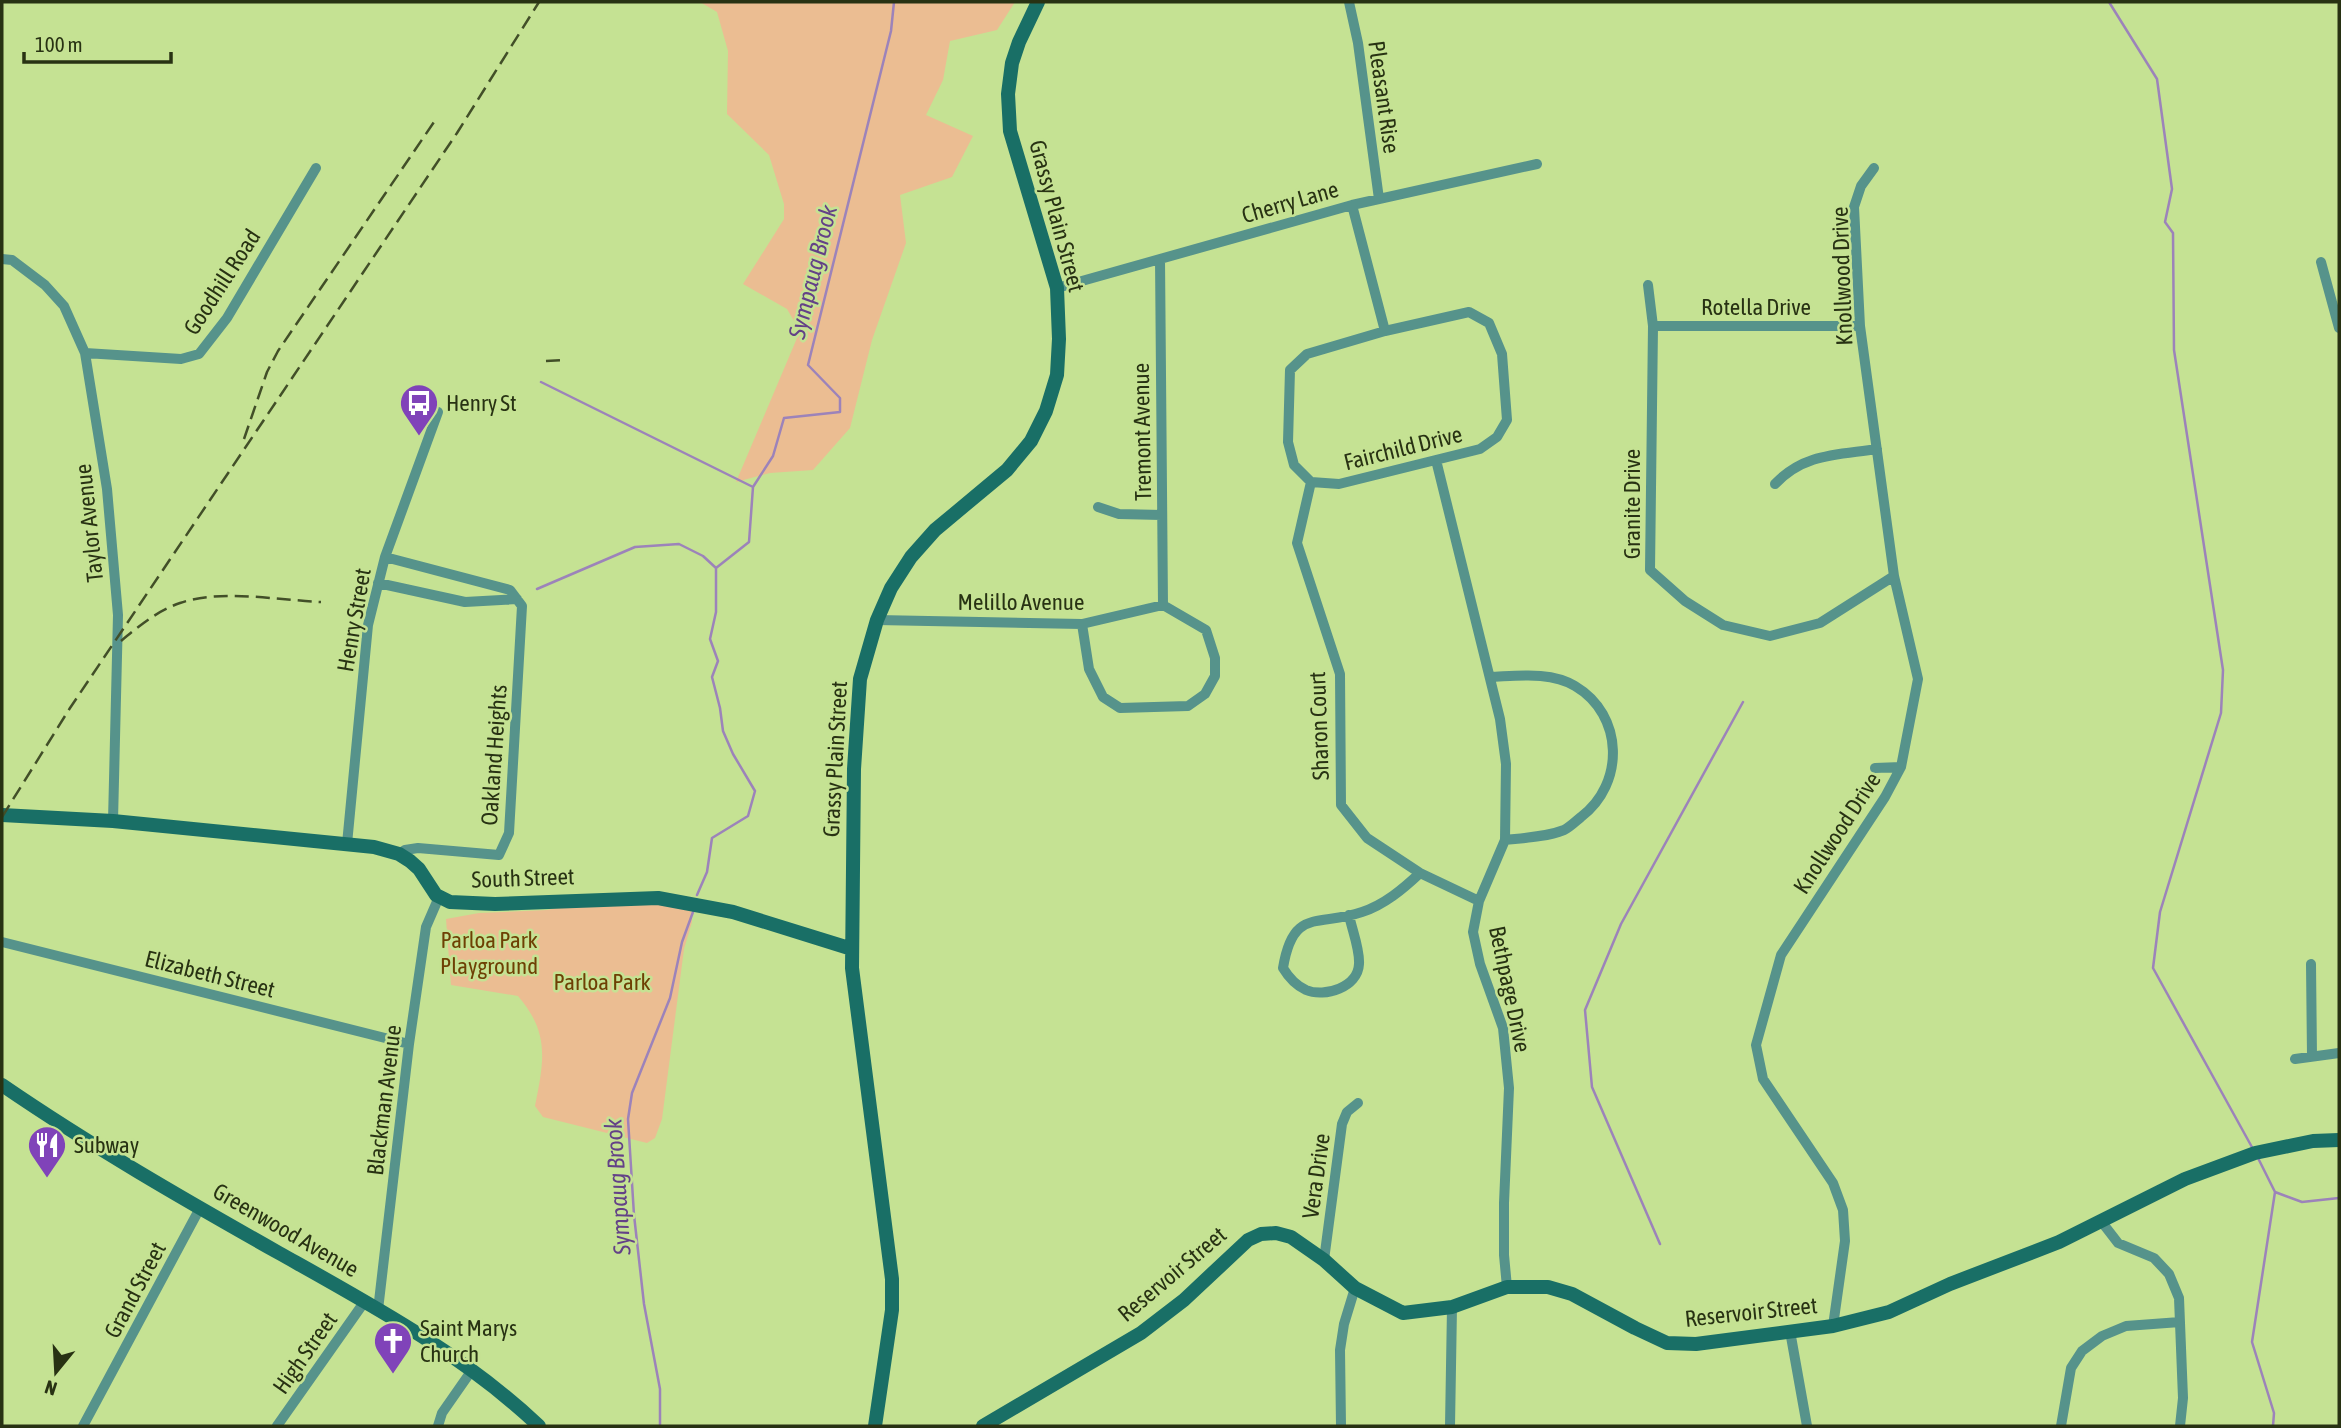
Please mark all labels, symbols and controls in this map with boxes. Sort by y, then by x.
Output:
scale bar [24,21,172,65]
text: 100 m [35,32,83,56]
street label: Pleasant Rise [1363,39,1405,155]
street label: Grassy Plain Street [1024,137,1090,295]
street label: Cherry Lane [1239,176,1341,228]
water label: Sympaug Brook [783,202,842,342]
street label: Knollwood Drive [1827,206,1857,346]
street label: Goodhill Road [178,224,266,340]
street label: Rotella Drive [1701,294,1811,320]
street label: Tremont Avenue [1128,363,1156,501]
bus stop icon: Henry St [398,382,440,437]
place label: Henry St [446,390,517,416]
street label: Fairchild Drive [1341,421,1465,475]
street label: Granite Drive [1619,449,1645,559]
street label: Taylor Avenue [70,462,108,584]
street label: Henry Street [332,566,376,674]
street label: Melillo Avenue [958,589,1084,615]
street label: Sharon Court [1304,671,1334,781]
street label: Grassy Plain Street [818,680,852,838]
street label: Oakland Heights [476,684,512,826]
street label: Knollwood Drive [1788,768,1886,898]
street label: South Street [471,863,575,893]
street label: Bethpage Drive [1484,924,1536,1054]
park label: Parloa Park Playground [440,927,538,979]
street label: Elizabeth Street [142,945,278,1003]
park label: Parloa Park [553,969,651,995]
street label: Blackman Avenue [362,1023,406,1177]
water label: Sympaug Brook [599,1118,636,1257]
restaurant icon: Subway [26,1124,68,1179]
place label: Subway [74,1132,139,1158]
street label: Vera Drive [1297,1132,1335,1220]
street label: Greenwood Avenue [209,1178,363,1282]
street label: Reservoir Street [1113,1221,1231,1327]
street label: Grand Street [99,1238,171,1342]
street label: Reservoir Street [1683,1292,1819,1332]
street label: High Street [268,1307,342,1399]
place label: Saint Marys Church [420,1315,517,1367]
church icon: Saint Marys Church [372,1320,414,1375]
north arrow [21,1337,91,1407]
text: N [42,1376,59,1400]

